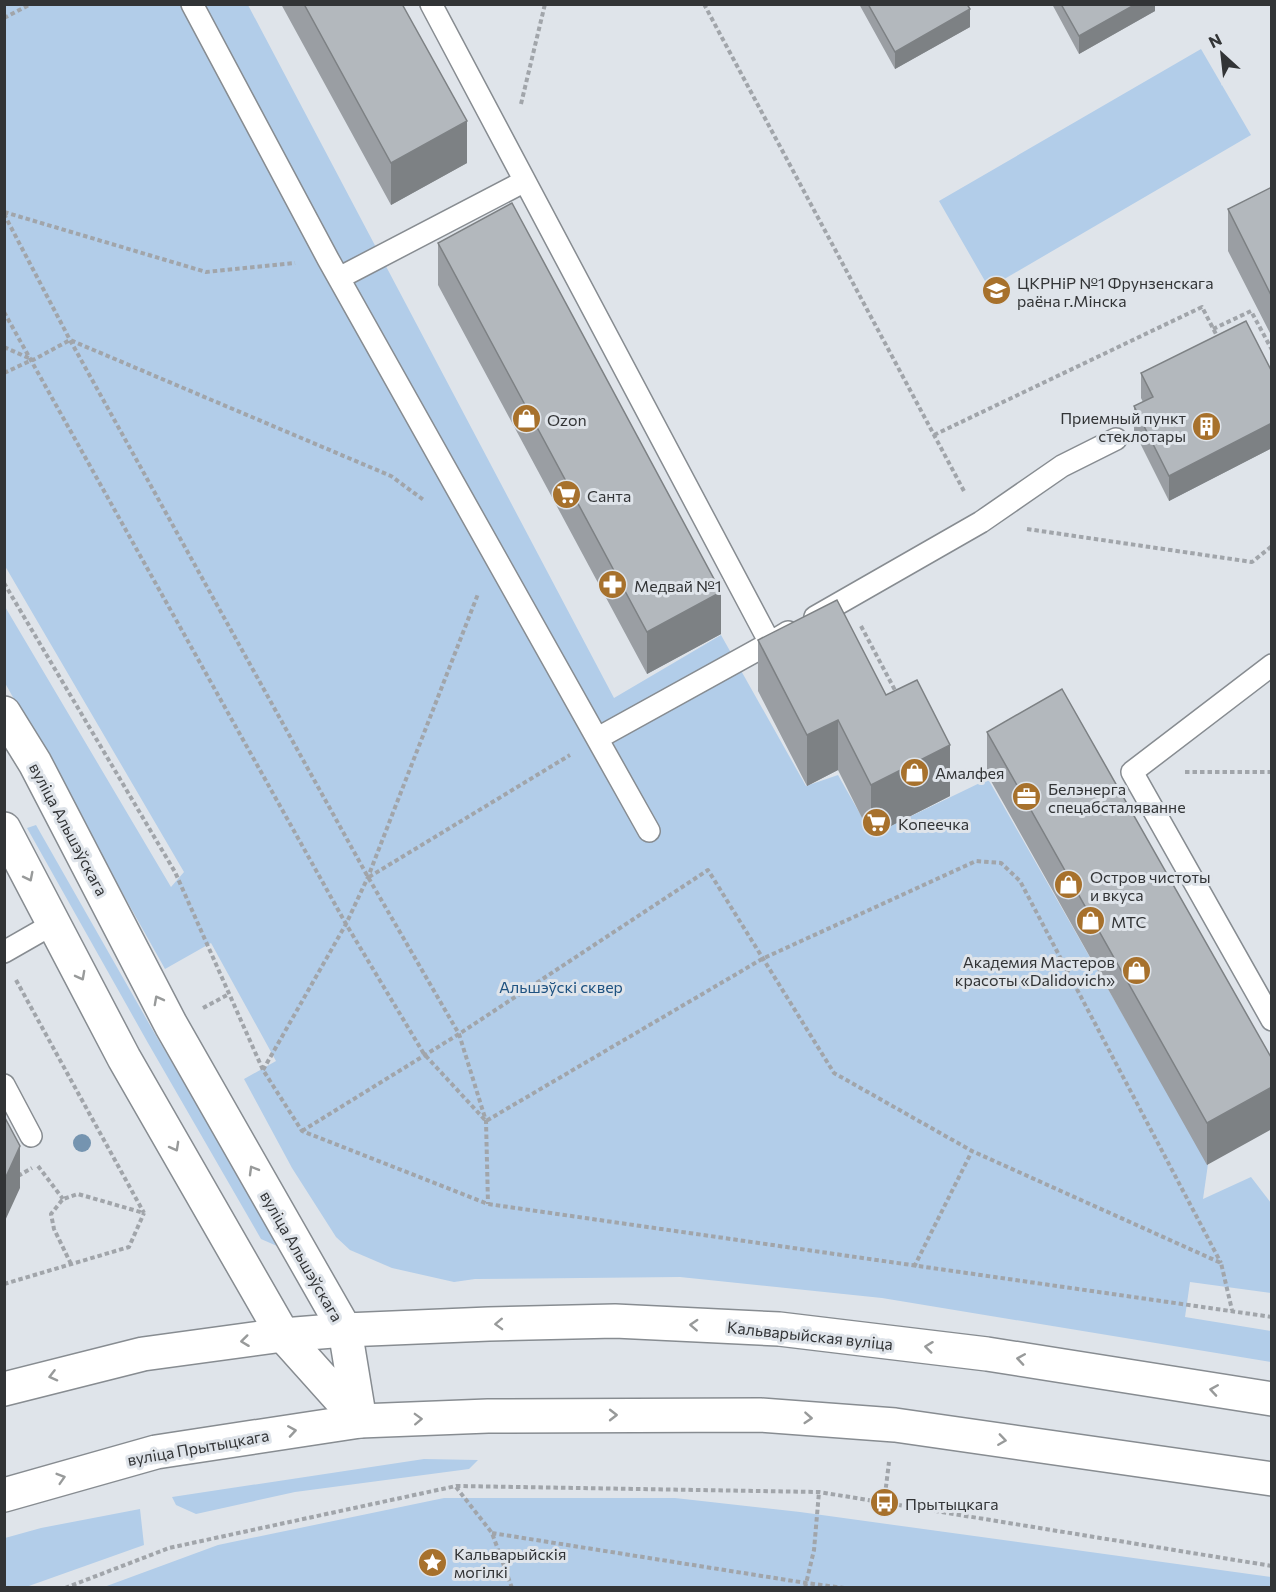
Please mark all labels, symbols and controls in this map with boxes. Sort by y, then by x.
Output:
north arrow [1192,24,1252,84]
text: N [1205,29,1225,51]
place label: ЦКРНіР №1 Фрунзенскага раёна г.Мінска [1017,273,1213,310]
school or university icon: ЦКРНіР №1 Фрунзенскага раёна г.Мінска [980,275,1012,307]
shop icon: Ozon [510,403,542,435]
place label: Приемный пункт стеклотары [1060,408,1186,445]
place label: Ozon [547,410,587,429]
building icon: Приемный пункт стеклотары [1191,410,1223,442]
supermarket icon: Санта [550,479,582,511]
place label: Санта [587,486,631,505]
pharmacy icon: Медвай №1 [597,569,629,601]
place label: Медвай №1 [634,576,722,595]
shop icon: Амалфея [898,756,930,788]
street label: вуліца Альшэўскага [26,759,112,899]
place label: Амалфея [935,763,1004,782]
place label: Белэнерга спецабсталяванне [1048,779,1186,816]
office icon: Белэнерга спецабсталяванне [1011,781,1043,813]
supermarket icon: Копеечка [861,807,893,839]
place label: Копеечка [898,814,969,833]
place label: Остров чистоты и вкуса [1090,867,1211,904]
shop icon: Остров чистоты и вкуса [1053,869,1085,901]
one-way arrow [22,870,33,881]
shop icon: МТС [1074,905,1106,937]
place label: МТС [1111,912,1146,931]
place label: Академия Мастеров красоты «Dalidovich» [955,952,1115,989]
shop icon: Академия Мастеров красоты «Dalidovich» [1120,954,1152,986]
one-way arrow [73,970,85,981]
park label: Альшэўскі сквер [499,977,623,996]
one-way arrow [154,995,165,1006]
one-way arrow [167,1140,179,1151]
one-way arrow [249,1166,260,1176]
street label: вуліца Альшэўскага [257,1187,347,1325]
one-way arrow [494,1317,503,1330]
street label: Кальварыйская вуліца [726,1317,894,1353]
one-way arrow [689,1318,698,1331]
one-way arrow [240,1334,249,1346]
one-way arrow [925,1341,934,1354]
one-way arrow [1016,1354,1026,1366]
one-way arrow [48,1368,58,1381]
one-way arrow [1209,1384,1218,1396]
one-way arrow [608,1409,617,1421]
one-way arrow [414,1412,423,1425]
one-way arrow [803,1412,812,1425]
street label: вуліца Прытыцкага [126,1425,270,1469]
one-way arrow [288,1426,297,1438]
one-way arrow [997,1434,1006,1446]
one-way arrow [55,1473,65,1485]
bus stop icon: Прытыцкага [868,1487,900,1519]
place label: Прытыцкага [905,1494,998,1513]
place label: Кальварыйскія могілкі [454,1544,566,1581]
place icon: Кальварыйскія могілкі [417,1546,449,1578]

